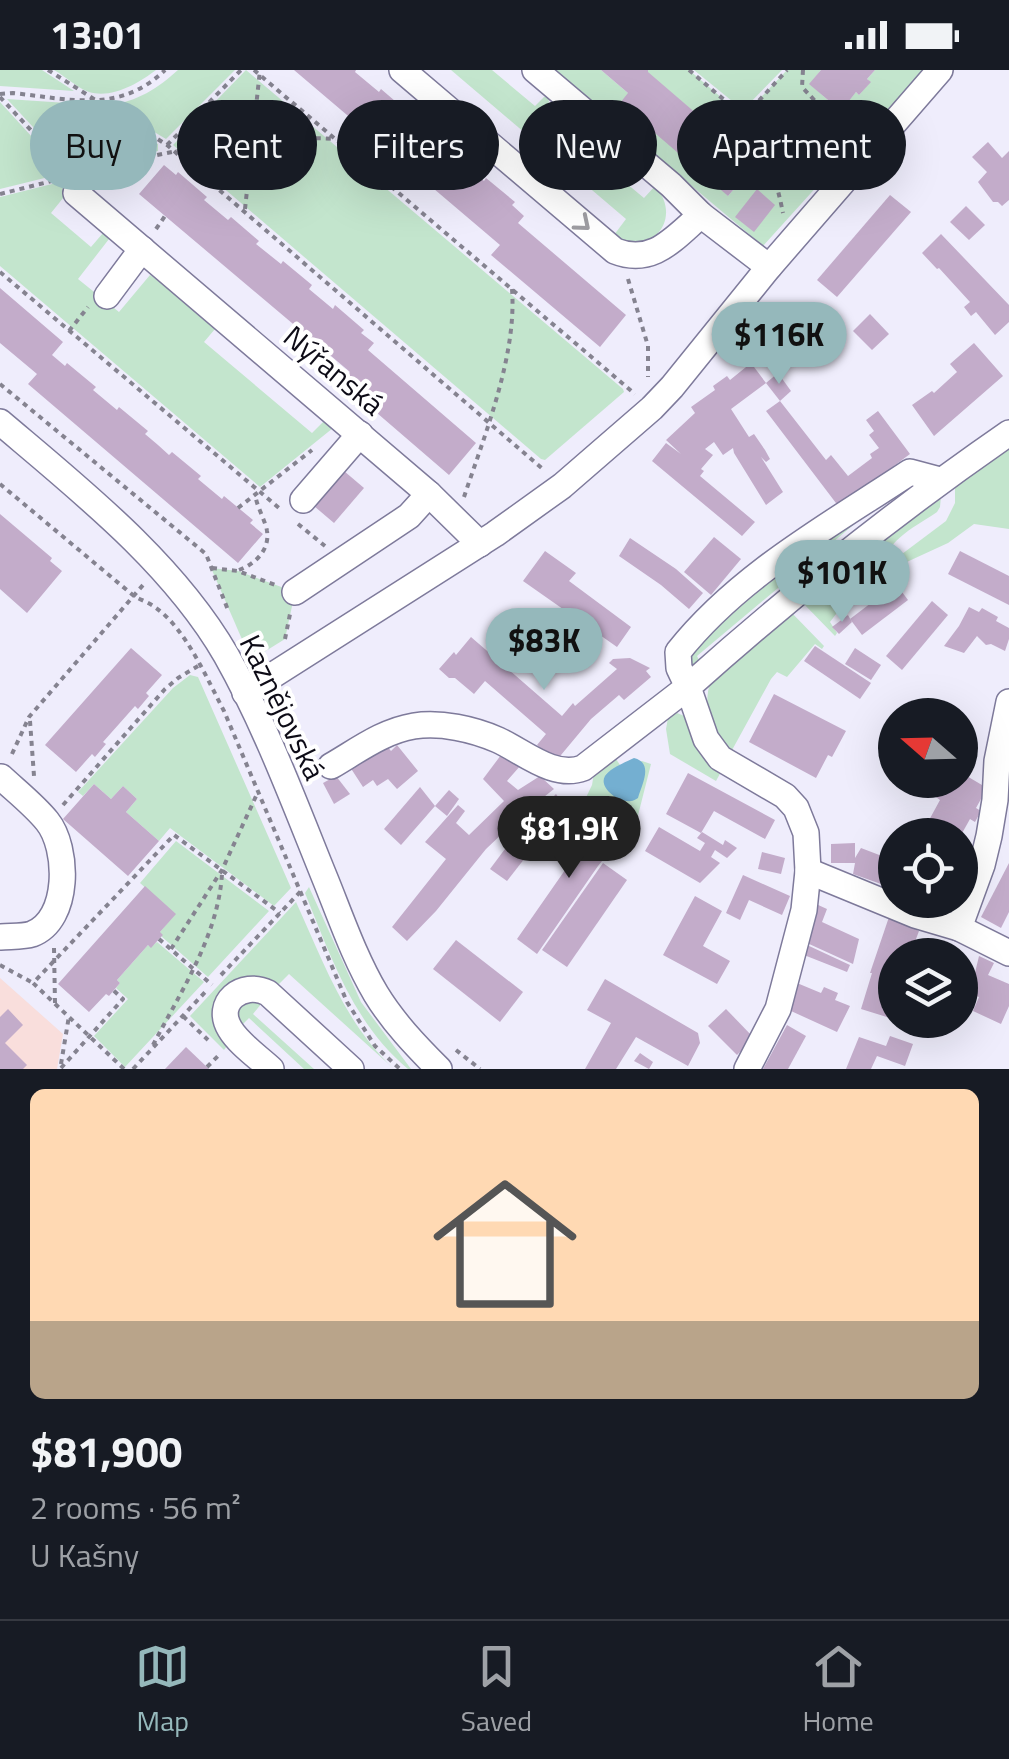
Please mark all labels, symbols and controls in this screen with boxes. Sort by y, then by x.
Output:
text: 13:01 [50,6,145,64]
chip: Buy [30,100,157,190]
chip: Rent [177,100,317,190]
chip: Filters [337,100,499,190]
chip: New [519,100,657,190]
chip: Apartment [677,100,906,190]
one-way arrow [572,212,590,230]
pin: $116K [709,302,849,387]
text: $116K [734,310,824,358]
street label: Nýřanská [273,314,395,426]
pin: $101K [772,540,912,625]
text: $101K [797,548,887,596]
pin: $83K [485,608,603,693]
text: $83K [508,616,580,664]
street label: Kaznějovská [228,627,338,787]
north arrow [878,698,978,798]
map controls [878,698,978,1038]
pin: $81.9K [488,796,650,881]
text: $81.9K [520,804,618,852]
button: locate [878,818,978,918]
button: layers [878,938,978,1038]
icon: home [415,1154,595,1334]
text: $81,900 [30,1419,182,1483]
text: 2 rooms · 56 m² [30,1483,241,1531]
text: U Kašny [30,1531,139,1579]
tab: Map [135,1639,190,1742]
tab: Saved [461,1639,532,1742]
tab: Home [803,1639,874,1742]

